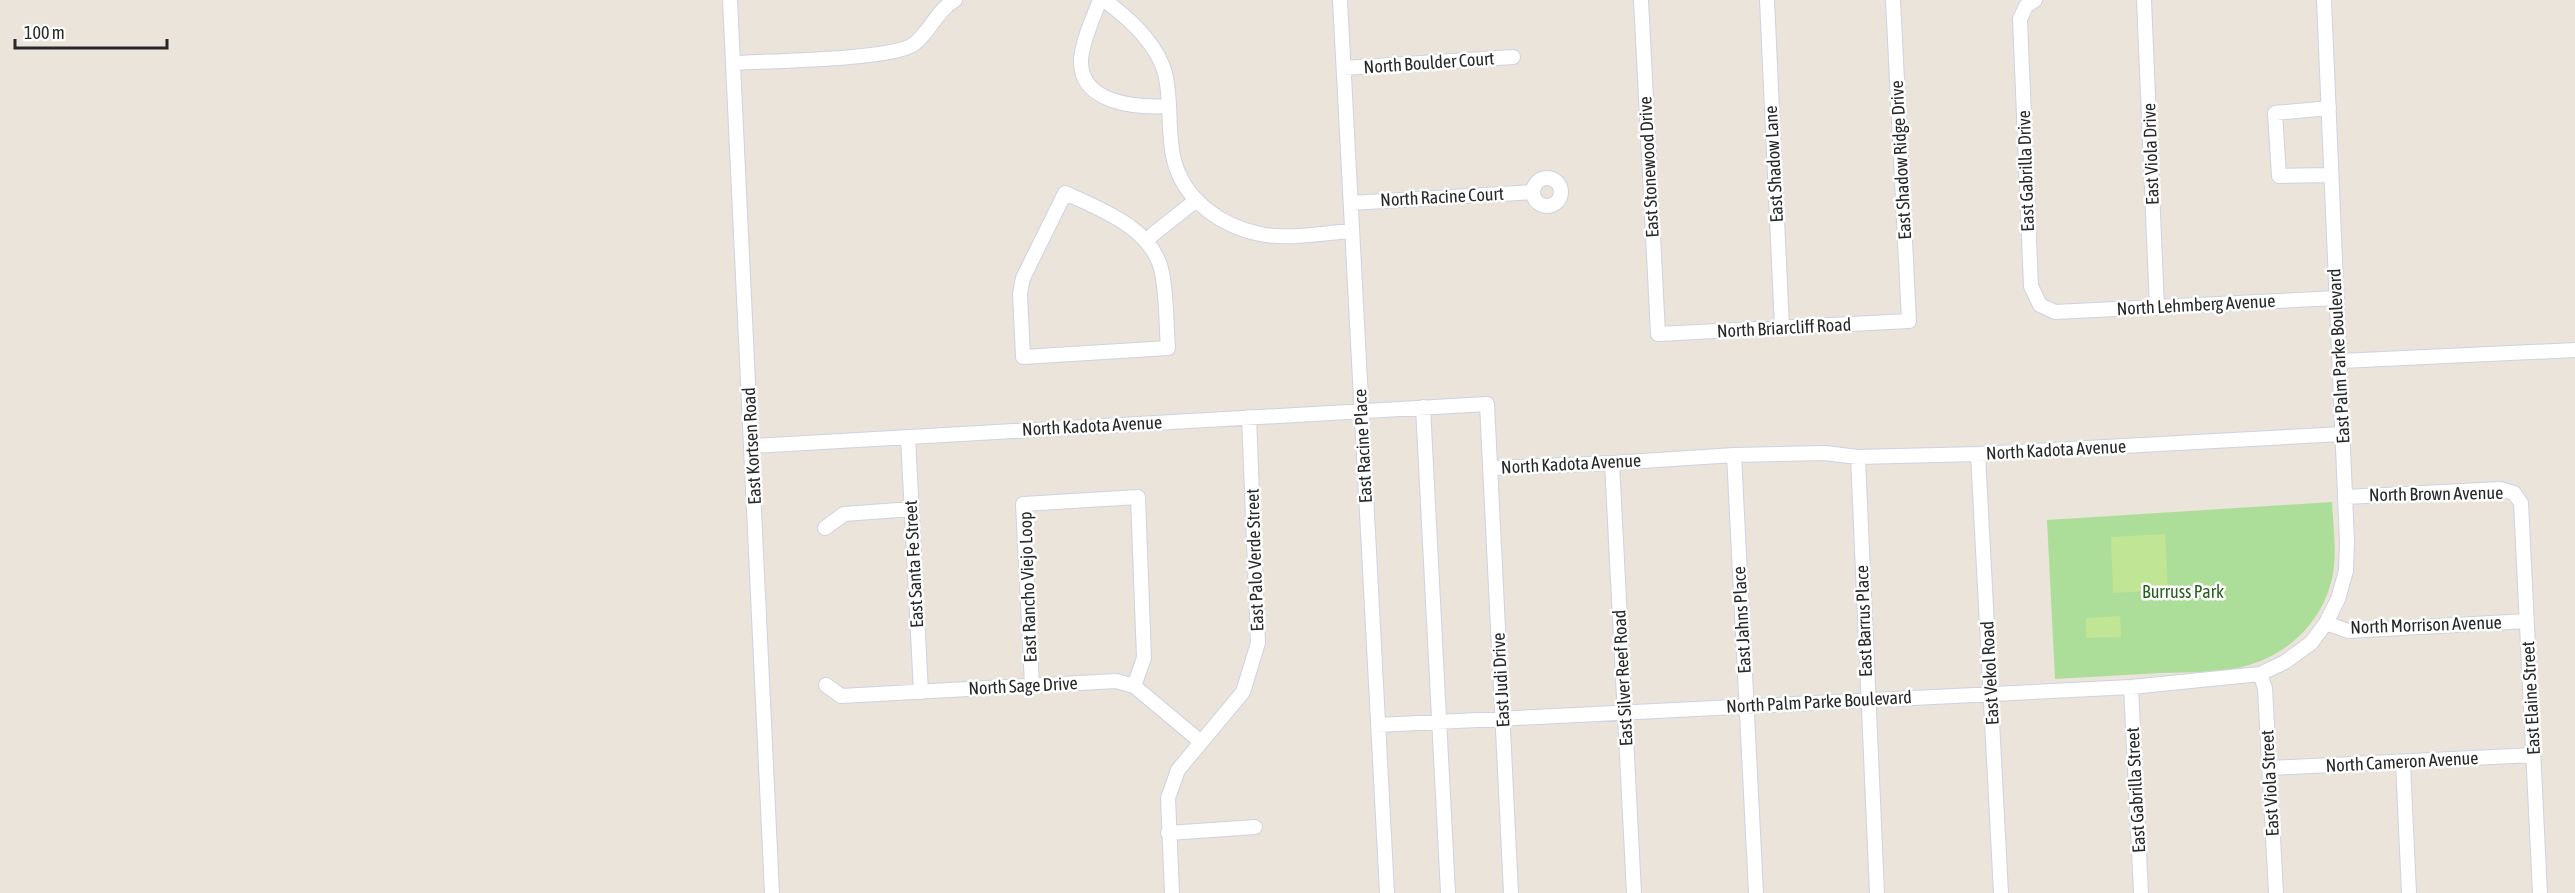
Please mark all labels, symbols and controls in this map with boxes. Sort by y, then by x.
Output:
scale bar [15,12,166,50]
text: 100 m [24,22,65,43]
street label: North Boulder Court [1363,47,1495,78]
street label: East Shadow Ridge Drive [1886,80,1915,240]
street label: East Stonewood Drive [1634,96,1663,238]
street label: East Viola Drive [2138,103,2163,205]
street label: East Shadow Lane [1760,105,1787,223]
street label: East Gabrilla Drive [2013,110,2038,232]
street label: North Racine Court [1380,183,1504,210]
street label: East Palm Parke Boulevard [2323,268,2354,444]
street label: North Lehmberg Avenue [2116,290,2276,319]
street label: North Briarcliff Road [1716,313,1852,342]
street label: East Kortsen Road [738,387,765,505]
street label: East Racine Place [1349,388,1376,504]
street label: North Kadota Avenue [1021,411,1163,440]
street label: North Kadota Avenue [1985,435,2127,464]
street label: North Kadota Avenue [1500,449,1642,478]
street label: North Brown Avenue [2369,482,2503,505]
street label: East Palo Verde Street [1242,488,1267,632]
street label: East Santa Fe Street [900,500,927,628]
street label: East Rancho Viejo Loop [1014,511,1041,663]
street label: East Barrus Place [1851,565,1876,677]
street label: East Jahns Place [1728,566,1755,674]
park label: Burruss Park [2142,581,2224,602]
street label: East Silver Reef Road [1608,609,1637,747]
street label: North Morrison Avenue [2350,611,2502,638]
street label: East Vekol Road [1976,620,2003,726]
street label: East Judi Drive [1488,632,1513,728]
street label: East Elaine Street [2517,641,2544,755]
street label: North Sage Drive [968,672,1078,699]
street label: North Palm Parke Boulevard [1726,686,1912,717]
street label: East Gabrilla Street [2122,727,2149,853]
street label: East Viola Street [2256,729,2283,837]
street label: North Cameron Avenue [2325,747,2479,776]

